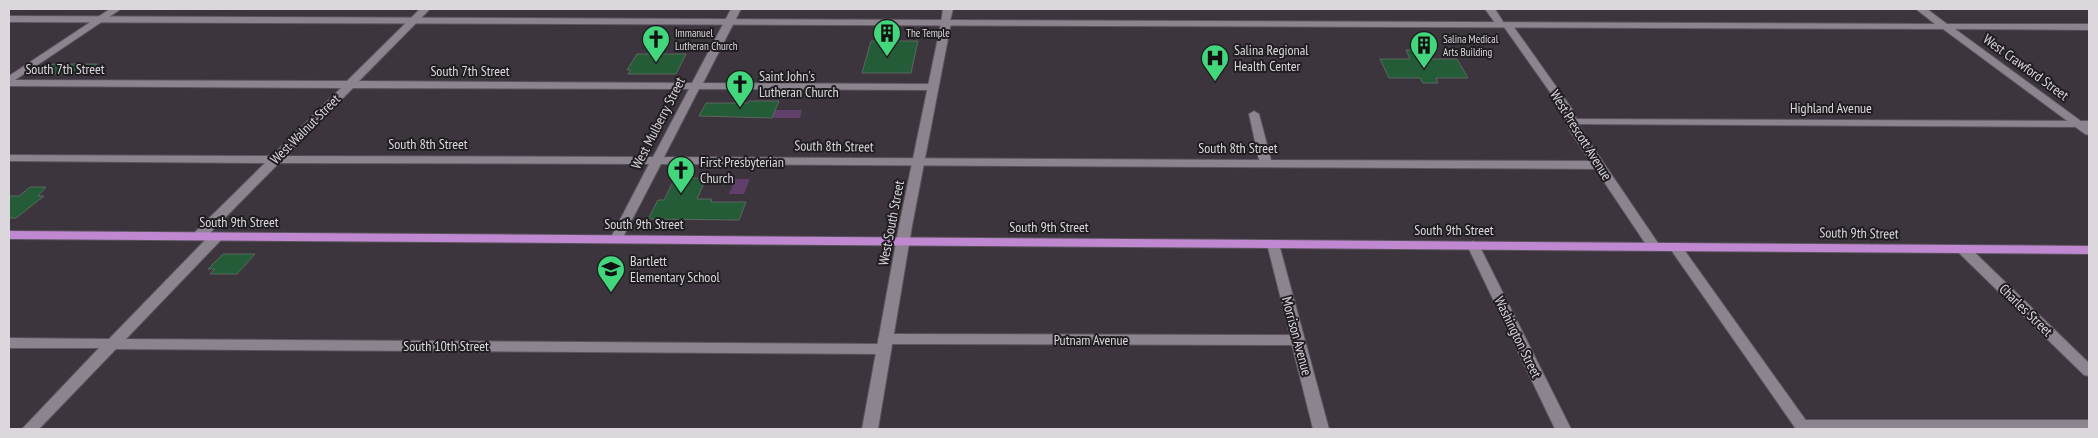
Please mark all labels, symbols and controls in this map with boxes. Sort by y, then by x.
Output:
building icon: The Temple [872,18,902,57]
church icon: Immanuel Lutheran Church [641,24,671,63]
place label: Immanuel Lutheran Church [675,26,738,53]
place label: The Temple [906,26,950,40]
building icon: Salina Medical Arts Building [1409,30,1439,69]
street label: West Crawford Street [1980,30,2072,104]
place label: Salina Medical Arts Building [1443,32,1499,59]
place label: Salina Regional Health Center [1234,41,1309,75]
hospital icon: Salina Regional Health Center [1200,43,1230,82]
street label: South 7th Street [25,60,105,78]
street label: South 7th Street [430,62,510,80]
place label: Saint John's Lutheran Church [759,67,839,101]
church icon: Saint John's Lutheran Church [725,69,755,108]
street label: West Mulberry Street [627,74,689,172]
street label: West Prescott Avenue [1546,87,1616,184]
street label: West Walnut Street [266,90,344,168]
street label: Highland Avenue [1790,99,1872,117]
street label: South 8th Street [388,135,468,153]
street label: South 8th Street [794,136,874,156]
street label: South 8th Street [1198,139,1278,157]
place label: First Presbyterian Church [700,153,784,187]
church icon: First Presbyterian Church [666,155,696,194]
street label: West South Street [874,179,908,267]
street label: South 9th Street [199,213,279,231]
street label: South 9th Street [604,215,684,233]
street label: South 9th Street [1009,218,1089,236]
street label: South 9th Street [1414,221,1494,239]
street label: South 9th Street [1819,223,1899,243]
place label: Bartlett Elementary School [630,252,720,286]
school or university icon: Bartlett Elementary School [596,254,626,293]
street label: Charles Street [1995,280,2057,340]
street label: Washington Street [1491,293,1546,381]
street label: Morrison Avenue [1278,295,1316,377]
street label: Putnam Avenue [1054,331,1129,349]
street label: South 10th Street [403,337,489,355]

